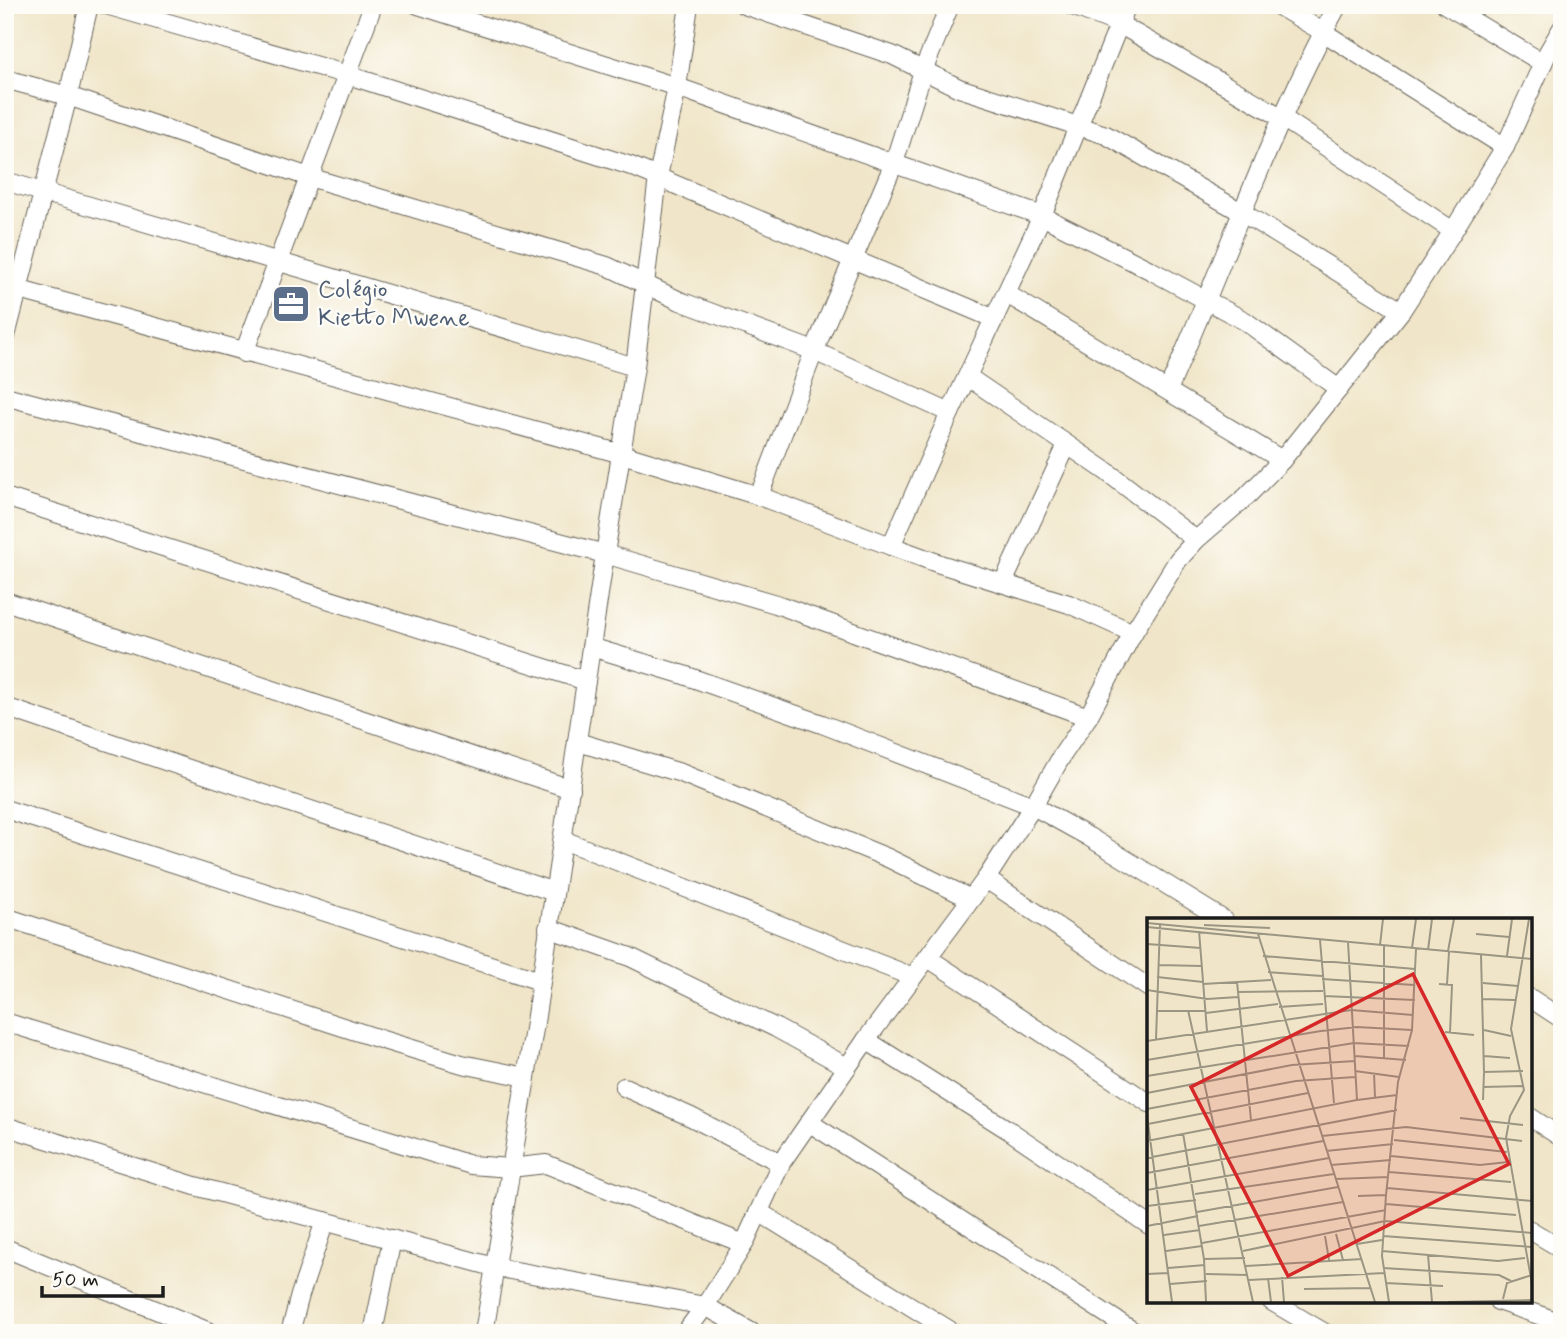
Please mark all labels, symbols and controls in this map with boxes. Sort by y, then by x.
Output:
place label: Colégio Kietto Mwene [318,275,469,334]
office icon: Colégio Kietto Mwene [270,283,312,325]
inset map [1147,918,1532,1303]
scale bar [42,1254,163,1298]
text: 50 m [52,1266,99,1294]

